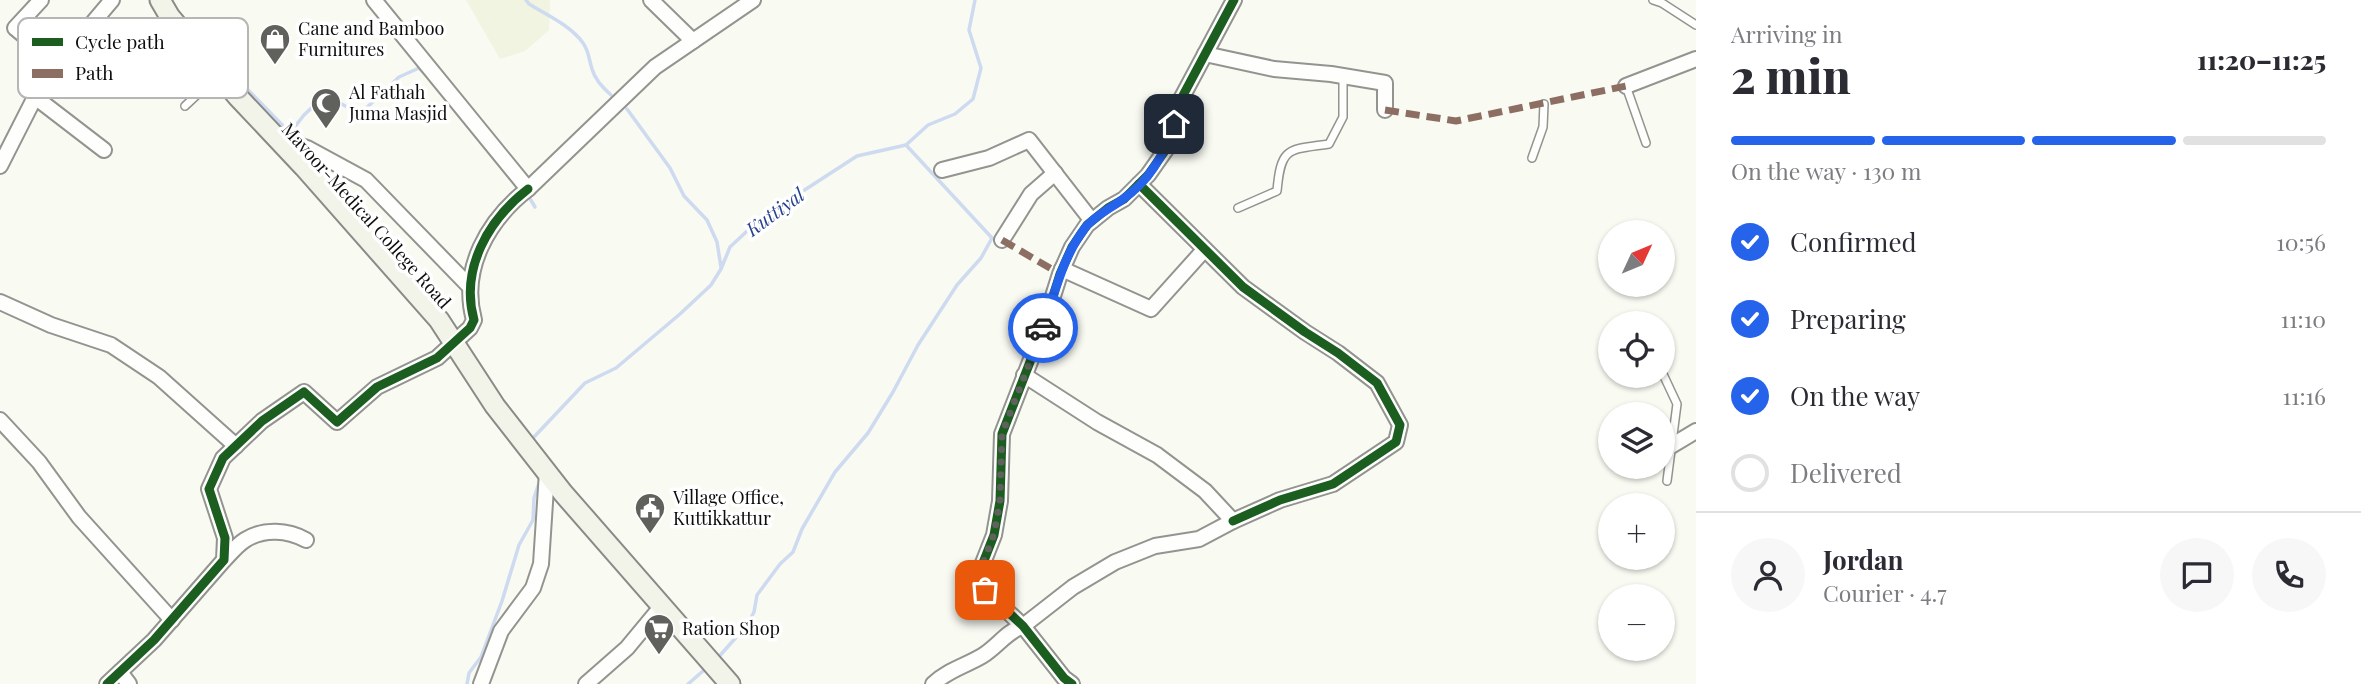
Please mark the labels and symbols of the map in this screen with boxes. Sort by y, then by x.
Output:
place label: Cane and Bamboo Furnitures [298,16,444,61]
legend [18,18,248,98]
shop icon: Cane and Bamboo Furnitures [258,22,292,66]
text: Cycle path [75,28,165,54]
text: Path [75,59,113,85]
place label: Al Fathah Juma Masjid [348,80,448,125]
mosque icon: Al Fathah Juma Masjid [309,86,343,130]
pin [1144,94,1204,154]
street label: Mavoor-Medical College Road [277,117,457,314]
water label: Kuttiyal [739,181,810,242]
north arrow [1598,220,1675,298]
courier [1008,293,1078,363]
place label: Village Office, Kuttikkattur [672,485,784,530]
public building icon: Village Office, Kuttikkattur [633,491,667,535]
pin [955,560,1015,620]
supermarket icon: Ration Shop [642,612,676,656]
place label: Ration Shop [682,616,780,640]

